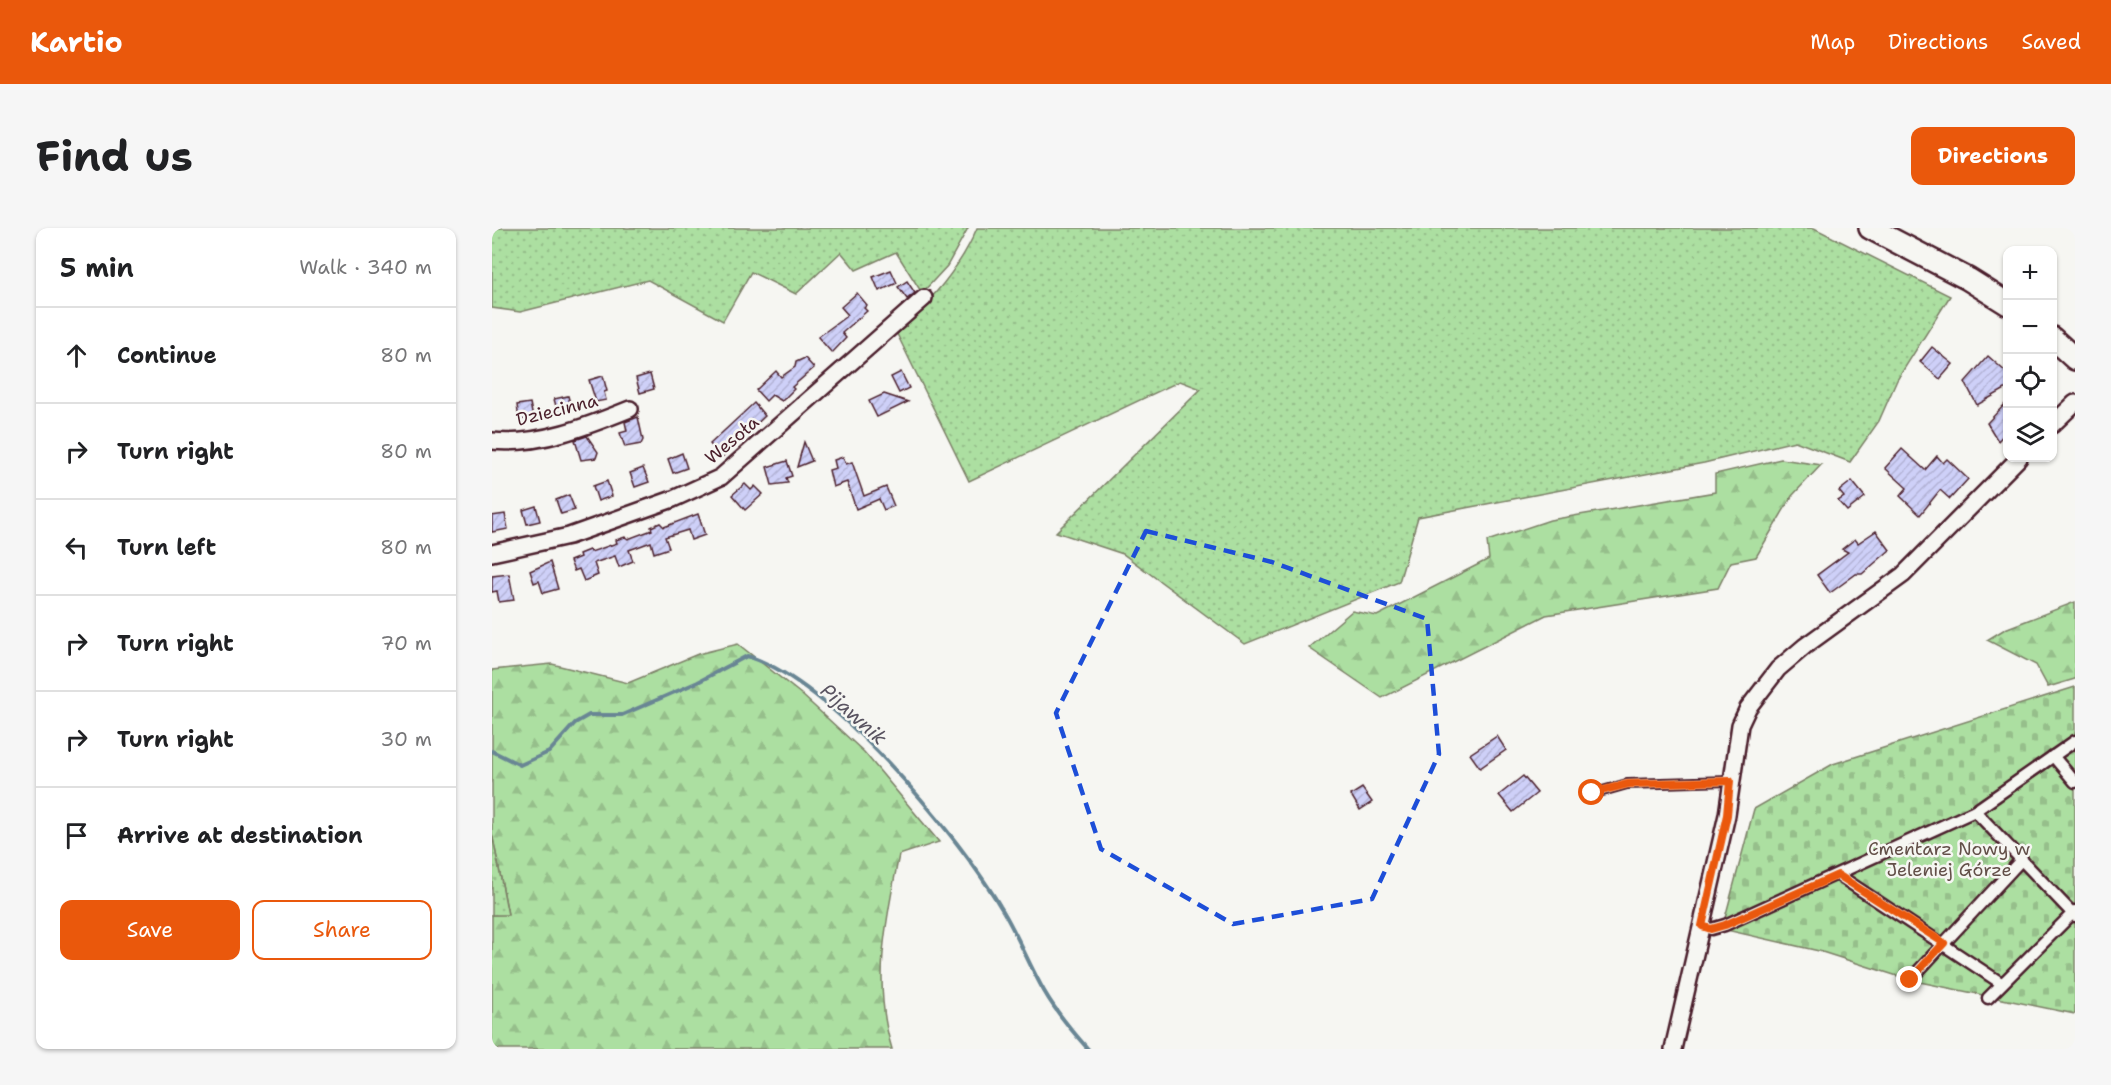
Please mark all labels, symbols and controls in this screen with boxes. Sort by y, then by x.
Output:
text: Kartio [30,23,123,61]
text: Map [1810,28,1855,56]
text: Directions [1888,28,1988,56]
text: Saved [2021,28,2081,56]
button: Directions [1911,127,2075,185]
text: Find us [36,128,193,184]
map controls [2003,246,2057,462]
button: + [2003,246,2057,300]
text: 5 min [60,250,134,285]
text: Walk · 340 m [299,254,432,280]
button: − [2003,300,2057,354]
icon: ahead [60,339,93,372]
text: Continue [117,341,217,370]
text: 80 m [380,342,432,368]
button: locate [2003,354,2057,408]
street label: Dziecinna [514,388,600,432]
button: layers [2003,408,2057,462]
street label: Wesoła [700,410,764,470]
icon: right [60,435,93,468]
text: Turn right [117,437,234,466]
text: 80 m [380,438,432,464]
icon: left [60,531,93,564]
text: Turn left [117,533,216,562]
text: 80 m [380,534,432,560]
icon: right [60,627,93,660]
text: Turn right [117,629,234,658]
text: 70 m [380,630,432,656]
water label: Pijawnik [815,677,893,751]
icon: right [60,723,93,756]
text: Turn right [117,725,234,754]
text: 30 m [380,726,432,752]
route start [1578,779,1604,805]
icon: arrive [60,819,93,852]
text: Arrive at destination [117,821,363,850]
park label: Cmentarz Nowy w Jeleniej Górze [1868,837,2030,882]
button: Save [60,900,240,960]
button: Share [252,900,432,960]
route end [1896,966,1922,992]

